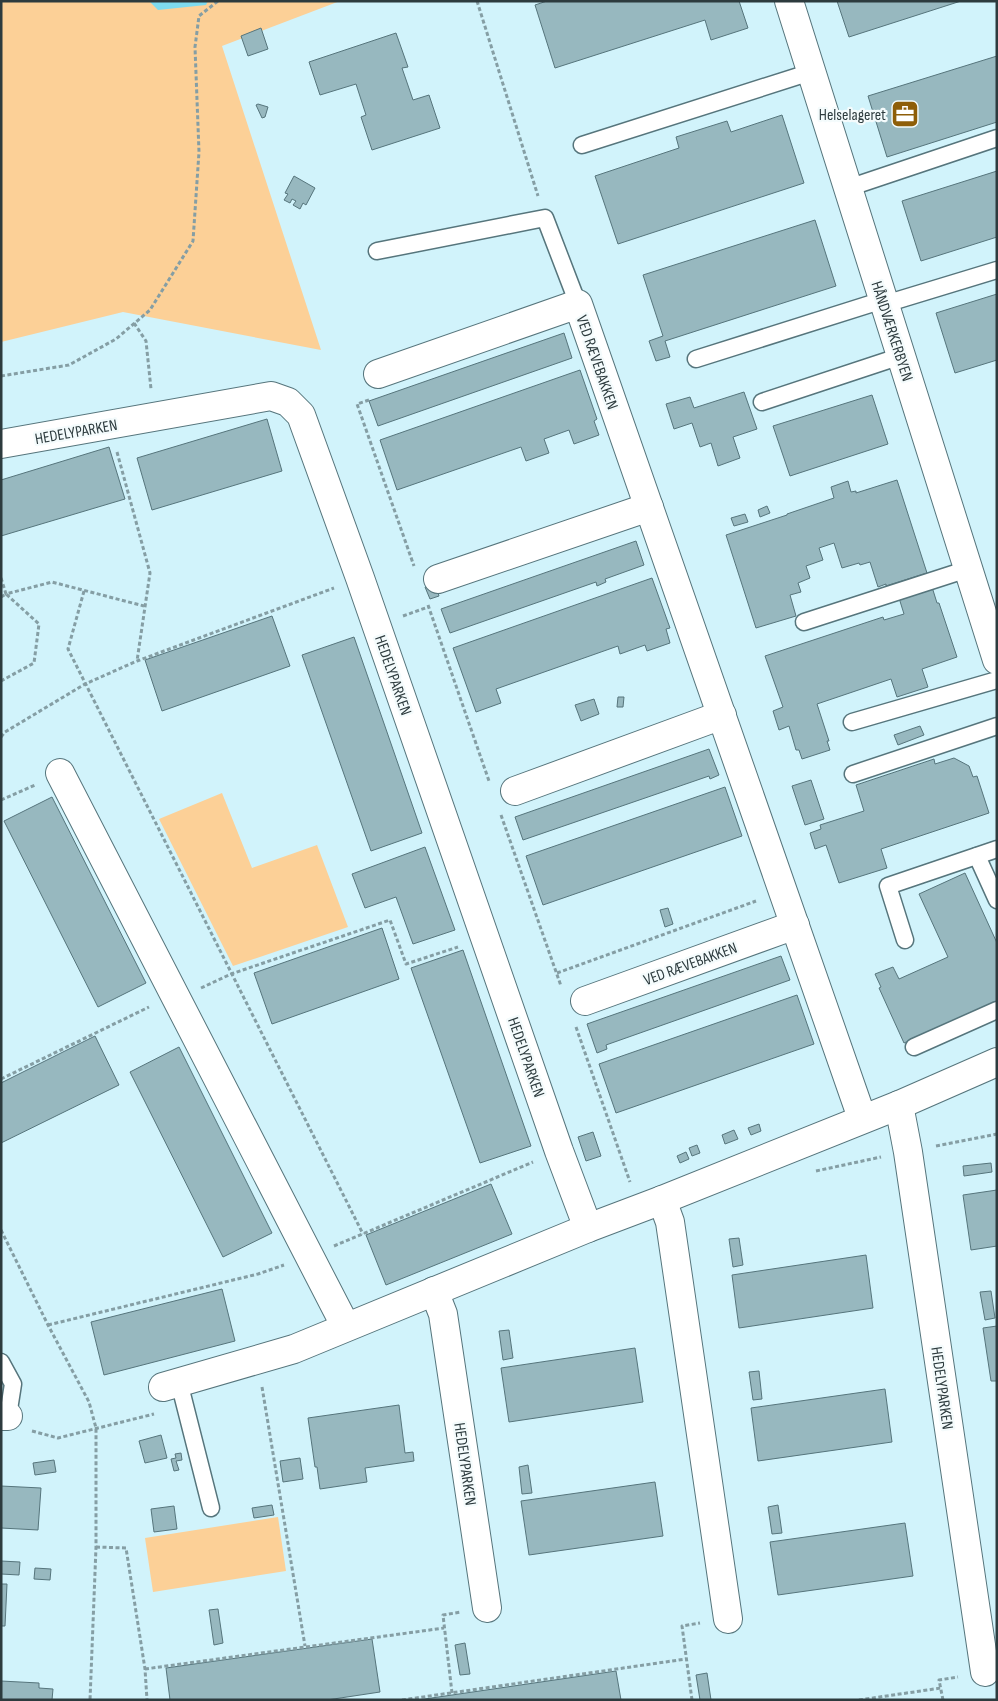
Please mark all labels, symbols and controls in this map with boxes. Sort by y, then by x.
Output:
office icon: Helselageret [890,99,920,129]
place label: Helselageret [819,106,886,125]
street label: HÅNDVÆRKERBYEN [866,279,917,384]
street label: VED RÆVEBAKKEN [572,313,622,412]
street label: HEDELYPARKEN [34,416,119,449]
street label: HEDELYPARKEN [370,633,415,718]
street label: VED RÆVEBAKKEN [641,939,740,990]
street label: HEDELYPARKEN [503,1015,548,1100]
street label: HEDELYPARKEN [926,1346,957,1431]
street label: HEDELYPARKEN [449,1422,480,1507]

